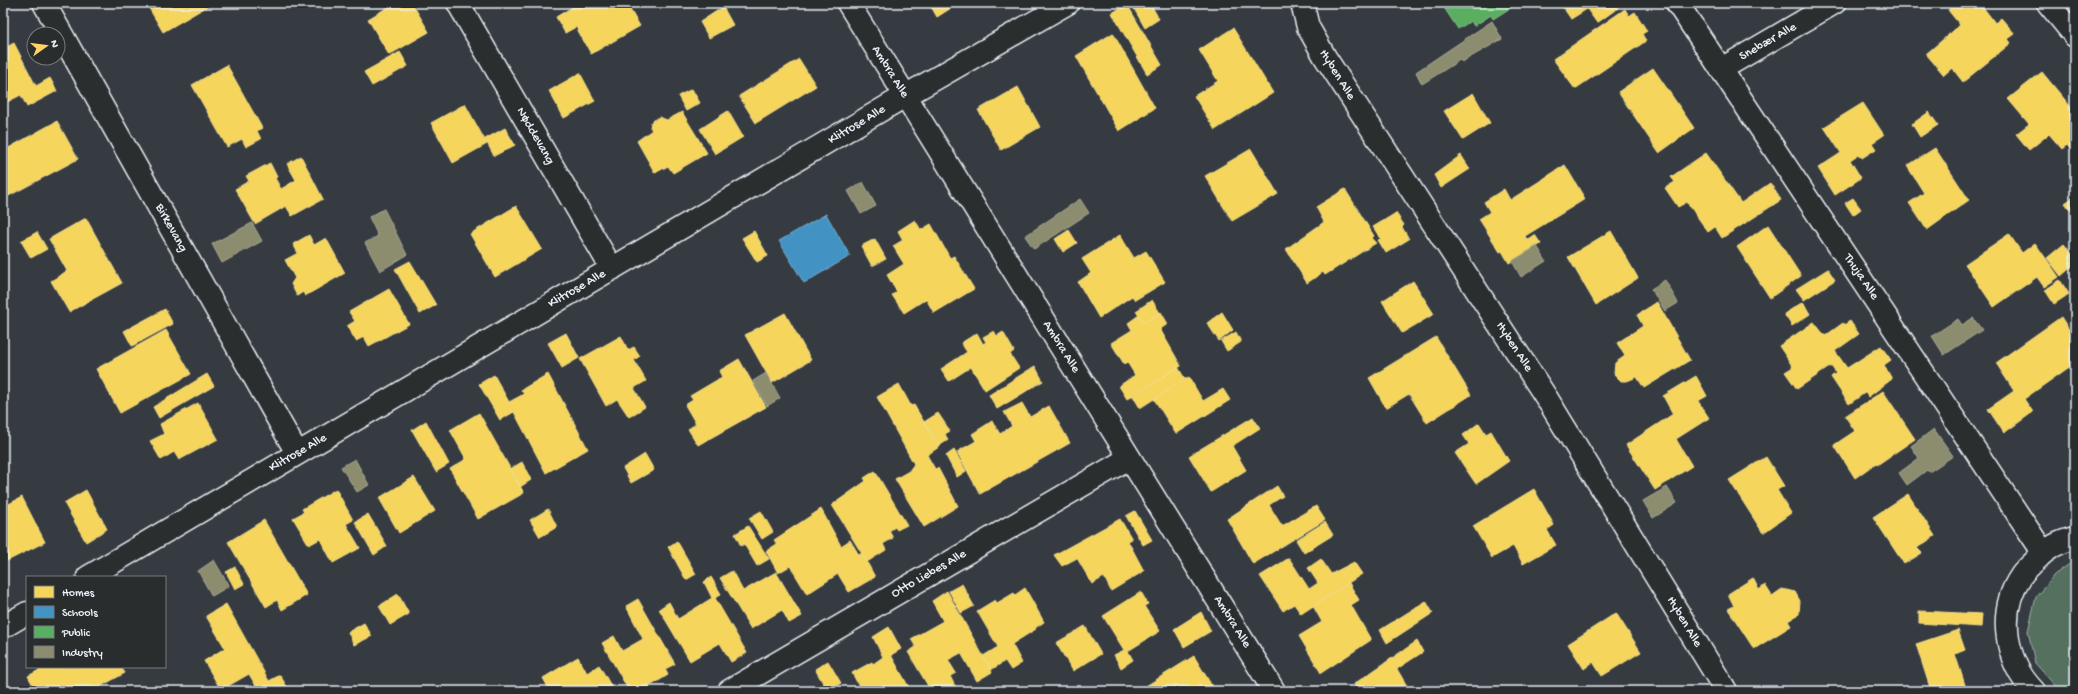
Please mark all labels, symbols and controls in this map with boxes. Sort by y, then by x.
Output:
street label: Snebær Alle [1737,19,1800,64]
north arrow [26,26,66,66]
text: N [47,39,60,49]
street label: Ambra Alle [868,43,912,101]
street label: Hyben Alle [1316,47,1359,103]
street label: Klitrose Alle [826,102,889,148]
street label: Nøddevang [513,105,557,167]
street label: Birkevang [151,200,190,255]
street label: Thuja Alle [1840,250,1882,303]
street label: Klitrose Alle [545,266,609,312]
street label: Ambra Alle [1039,318,1083,376]
street label: Hyben Alle [1492,319,1536,375]
street label: Klitrose Alle [266,430,330,476]
street label: Otto Liebes Alle [889,546,969,602]
legend [26,576,166,668]
text: Homes [62,587,95,601]
street label: Ambra Alle [1210,593,1254,651]
street label: Hyben Alle [1663,594,1705,650]
text: Schools [62,607,98,621]
text: Public [61,627,91,641]
text: Industry [62,647,103,661]

